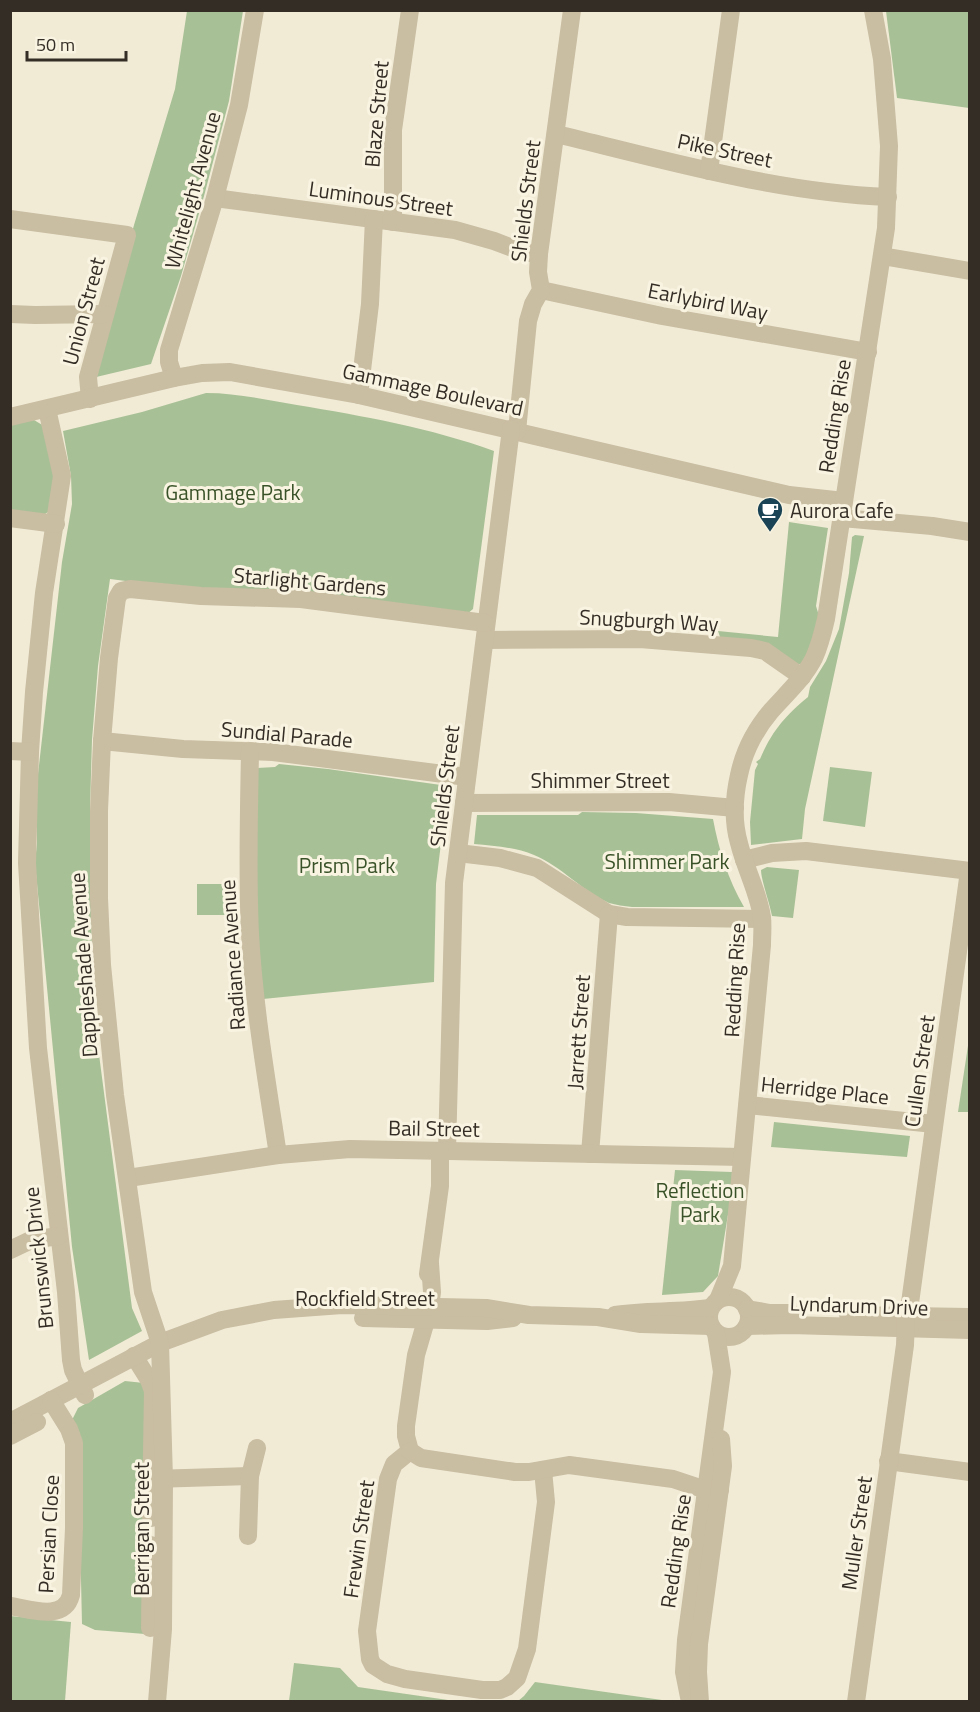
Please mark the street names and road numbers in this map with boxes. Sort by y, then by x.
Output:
street label: Blaze Street [355,59,397,169]
street label: Whitelight Avenue [156,108,228,272]
street label: Pike Street [675,124,776,176]
street label: Shields Street [502,138,548,264]
street label: Luminous Street [307,172,456,224]
street label: Union Street [53,253,113,369]
street label: Earlybird Way [645,274,771,328]
street label: Gammage Boulevard [340,354,526,424]
street label: Redding Rise [809,357,859,475]
street label: Starlight Gardens [232,558,388,604]
street label: Snugburgh Way [579,600,719,640]
street label: Sundial Parade [220,712,354,756]
street label: Shields Street [421,723,467,849]
street label: Shimmer Street [531,764,670,796]
street label: Dappleshade Avenue [61,871,105,1059]
street label: Radiance Avenue [211,879,253,1031]
street label: Redding Rise [715,922,753,1038]
street label: Jarrett Street [558,973,598,1090]
street label: Cullen Street [895,1012,943,1129]
street label: Herridge Place [759,1067,891,1113]
street label: Bail Street [388,1111,481,1145]
street label: Brunswick Drive [15,1185,61,1331]
street label: Rockfield Street [295,1282,436,1314]
street label: Lyndarum Drive [789,1287,929,1323]
street label: Berrigan Street [125,1461,157,1596]
street label: Muller Street [832,1473,880,1592]
street label: Persian Close [29,1474,67,1594]
street label: Frewin Street [334,1477,382,1600]
street label: Redding Rise [651,1492,699,1610]

